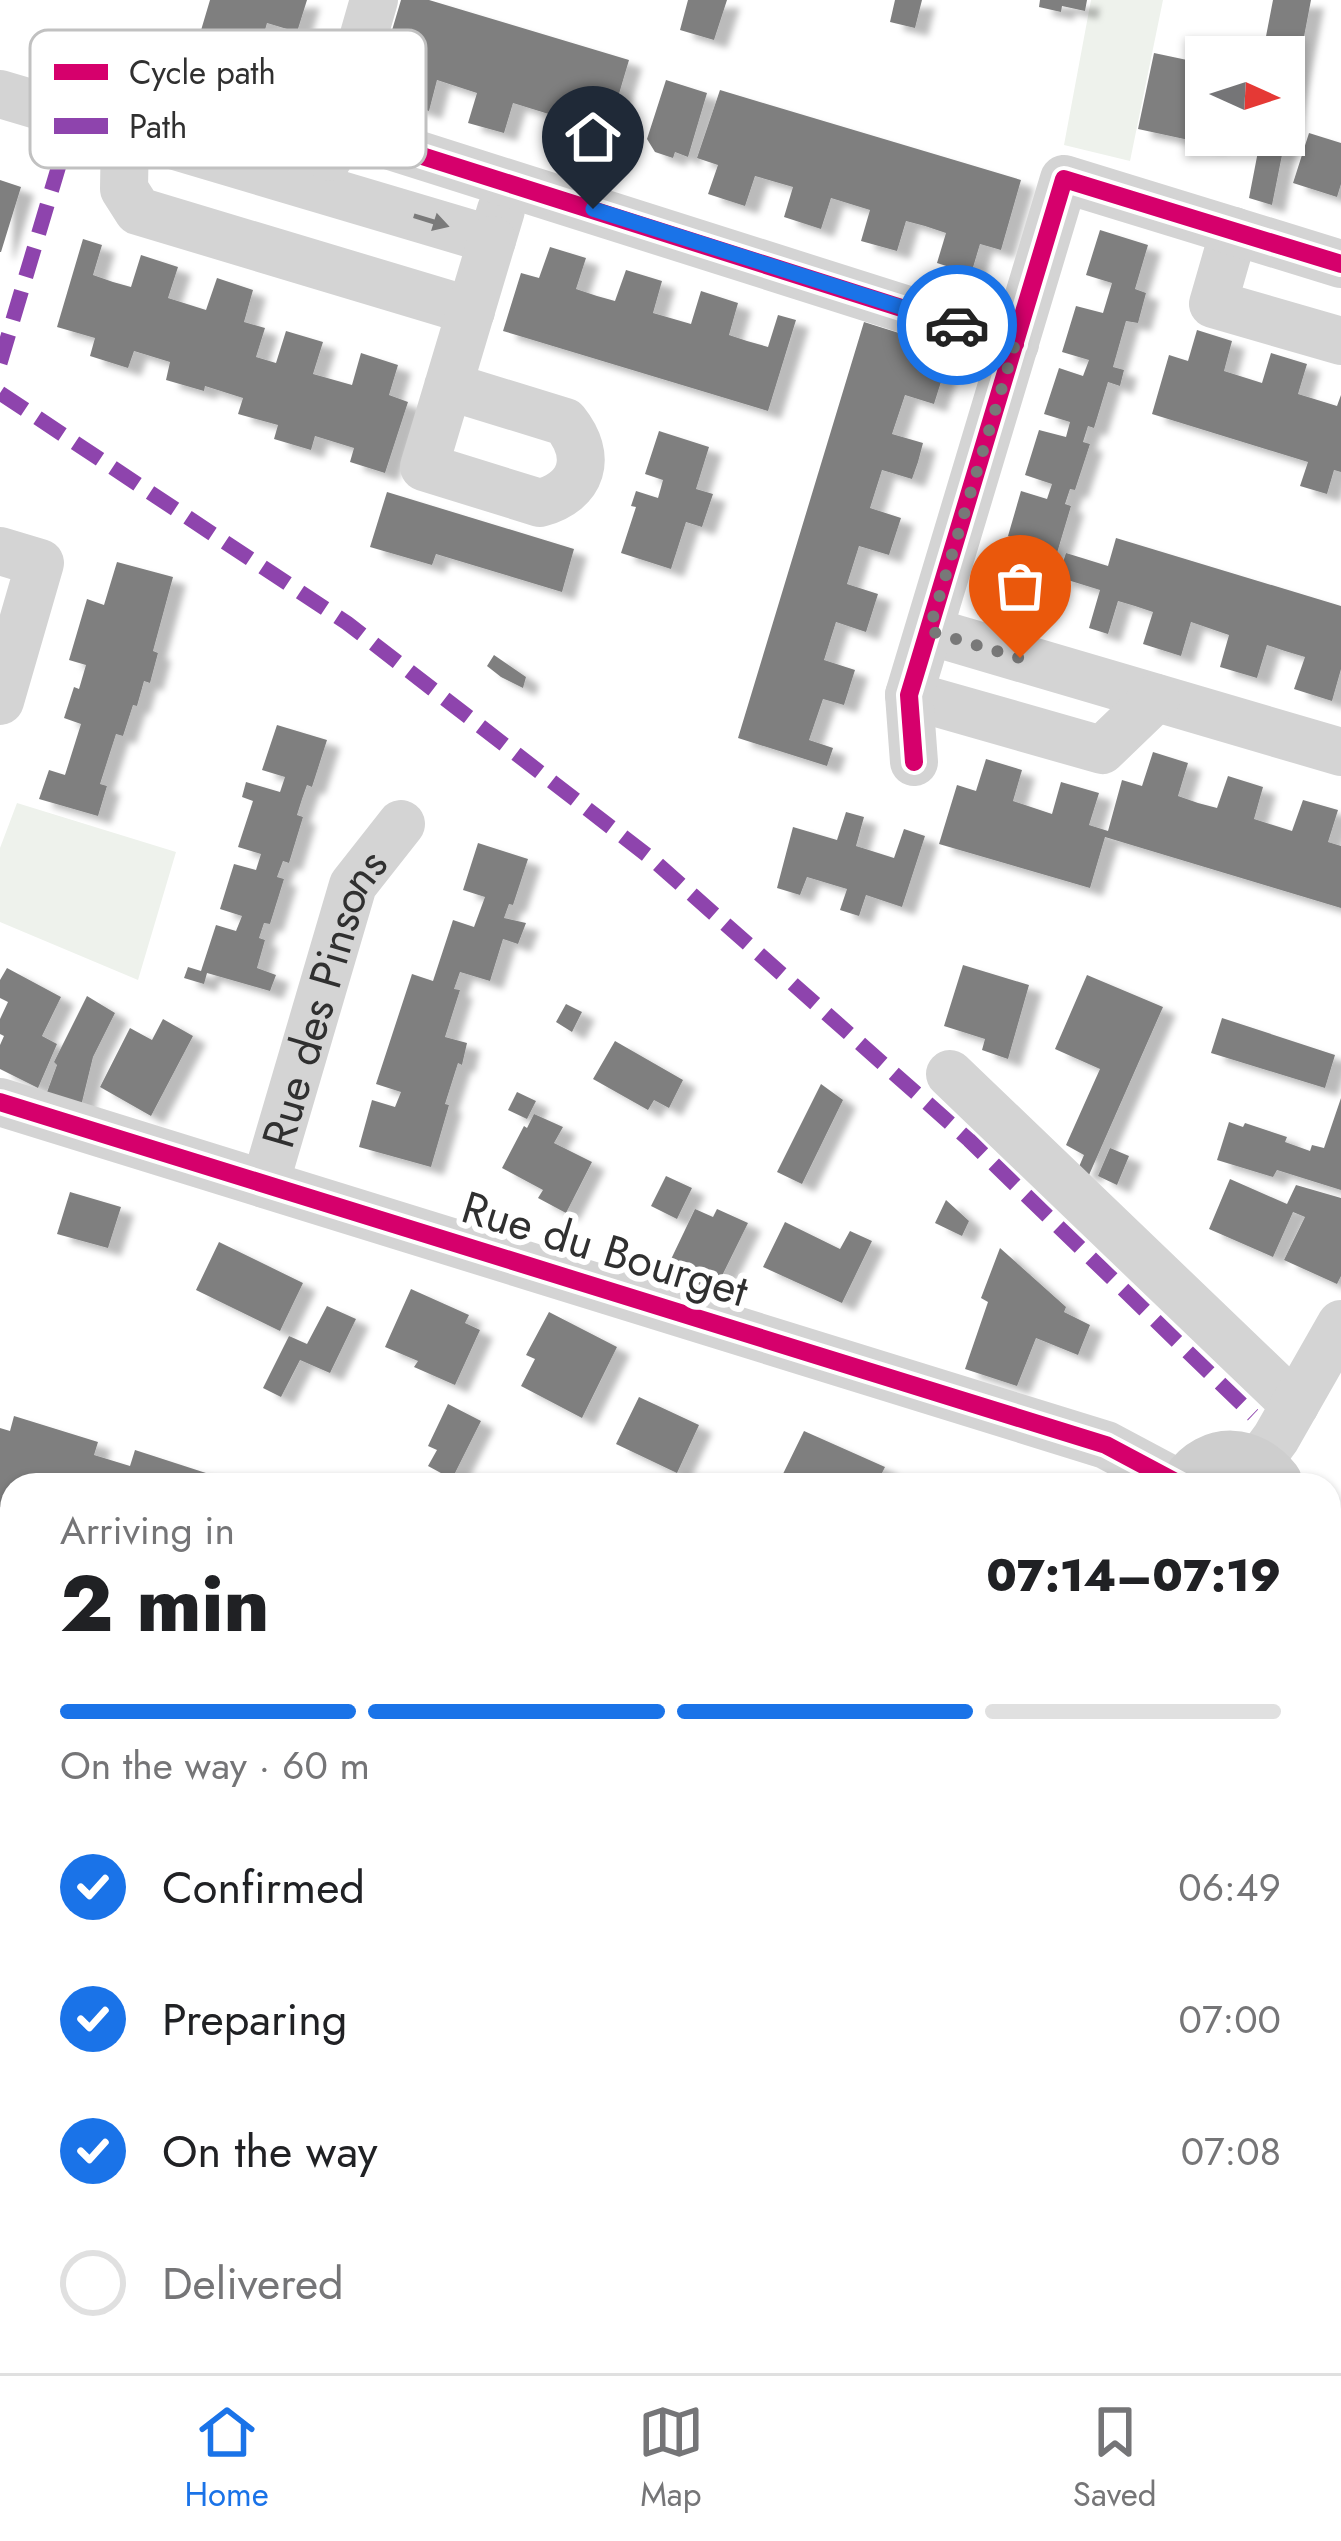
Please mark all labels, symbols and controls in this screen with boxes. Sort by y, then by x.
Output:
legend [30,30,426,168]
north arrow [1185,36,1305,156]
map controls [1185,36,1305,156]
text: Cycle path [129,49,276,96]
pin [542,86,644,209]
text: Path [129,103,187,150]
icon: home [560,104,626,170]
one-way arrow [413,213,450,231]
courier [897,265,1017,385]
icon: car [924,292,990,358]
pin [969,535,1071,658]
icon: bag [987,553,1053,619]
street label: Rue des Pinsons [245,835,402,1155]
street label: Rue du Bourget [454,1175,756,1323]
text: Arriving in [60,1502,235,1559]
text: 07:14–07:19 [986,1543,1281,1608]
text: 2 min [60,1548,269,1660]
text: On the way · 60 m [60,1737,370,1794]
icon: check [60,1854,126,1920]
text: Confirmed [162,1855,365,1920]
text: 06:49 [1178,1859,1281,1916]
icon: check [60,1986,126,2052]
text: Preparing [162,1987,347,2052]
text: 07:00 [1179,1991,1281,2048]
icon: check [60,2118,126,2184]
text: On the way [162,2119,378,2184]
text: 07:08 [1181,2123,1281,2180]
text: Delivered [162,2251,344,2316]
tab: Home [185,2399,269,2518]
tab: Map [638,2399,704,2518]
tab: Saved [1073,2399,1156,2518]

